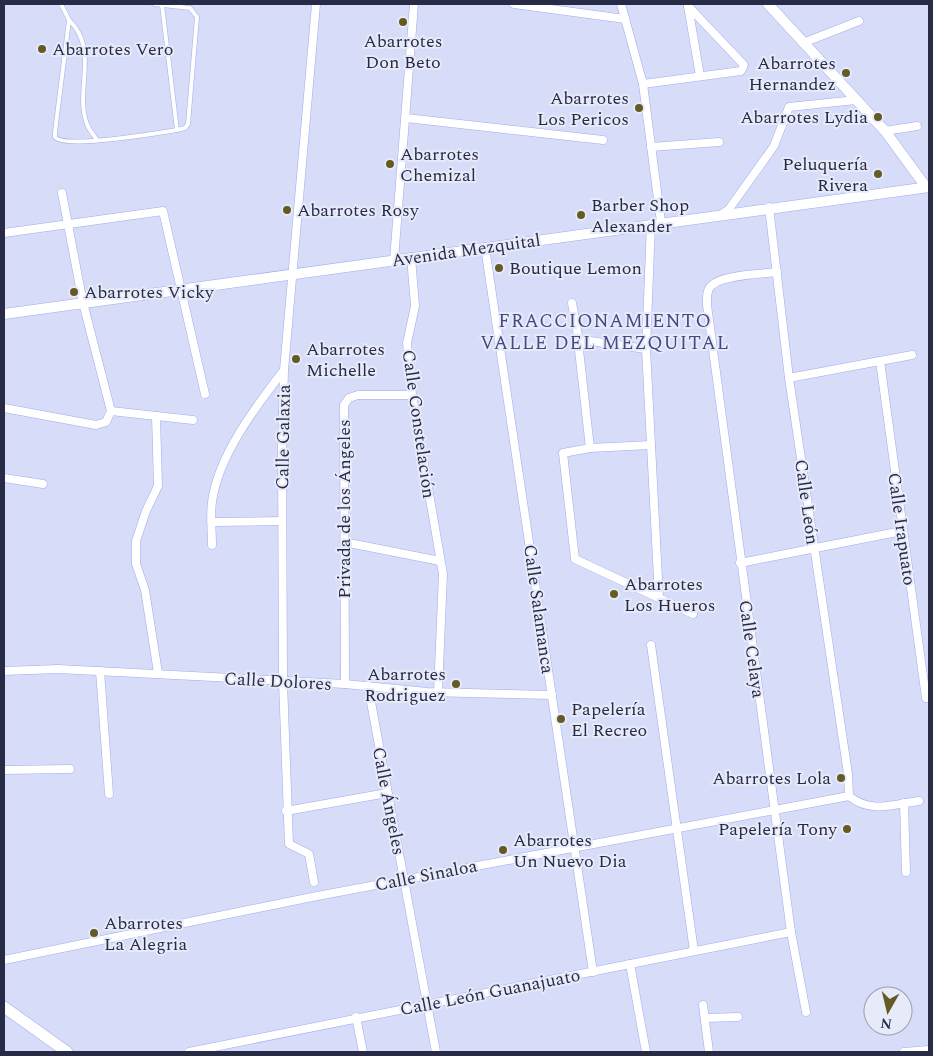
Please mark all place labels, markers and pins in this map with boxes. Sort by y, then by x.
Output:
marker: Abarrotes Don Beto [397,16,409,28]
place label: Abarrotes Don Beto [364,28,442,76]
place label: Abarrotes Vero [52,36,173,63]
marker: Abarrotes Vero [36,43,48,55]
place label: Abarrotes Hernandez [748,50,836,98]
marker: Abarrotes Hernandez [840,67,852,79]
place label: Abarrotes Los Pericos [537,85,629,133]
marker: Abarrotes Los Pericos [633,102,645,114]
place label: Abarrotes Lydia [740,104,868,131]
marker: Abarrotes Lydia [872,111,884,123]
place label: Abarrotes Chemizal [400,141,479,189]
place label: Peluquería Rivera [782,151,868,199]
marker: Abarrotes Chemizal [384,158,396,170]
marker: Peluquería Rivera [872,168,884,180]
place label: Barber Shop Alexander [591,192,689,240]
place label: Abarrotes Rosy [297,197,420,224]
marker: Abarrotes Rosy [281,204,293,216]
marker: Barber Shop Alexander [575,209,587,221]
place label: Boutique Lemon [509,255,642,282]
marker: Boutique Lemon [493,262,505,274]
place label: Abarrotes Vicky [84,279,215,306]
marker: Abarrotes Vicky [68,286,80,298]
place label: Abarrotes Michelle [306,336,385,384]
marker: Abarrotes Michelle [290,353,302,365]
place label: Abarrotes Los Hueros [624,571,715,619]
marker: Abarrotes Los Hueros [608,588,620,600]
place label: Abarrotes Rodriguez [364,661,446,709]
marker: Abarrotes Rodriguez [450,678,462,690]
place label: Papelería El Recreo [571,696,647,744]
marker: Papelería El Recreo [555,713,567,725]
place label: Abarrotes Lola [712,765,831,792]
marker: Abarrotes Lola [835,772,847,784]
place label: Papelería Tony [718,816,838,843]
marker: Papelería Tony [841,823,853,835]
place label: Abarrotes Un Nuevo Dia [513,827,627,875]
marker: Abarrotes Un Nuevo Dia [497,844,509,856]
place label: Abarrotes La Alegria [104,910,187,958]
marker: Abarrotes La Alegria [88,927,100,939]

